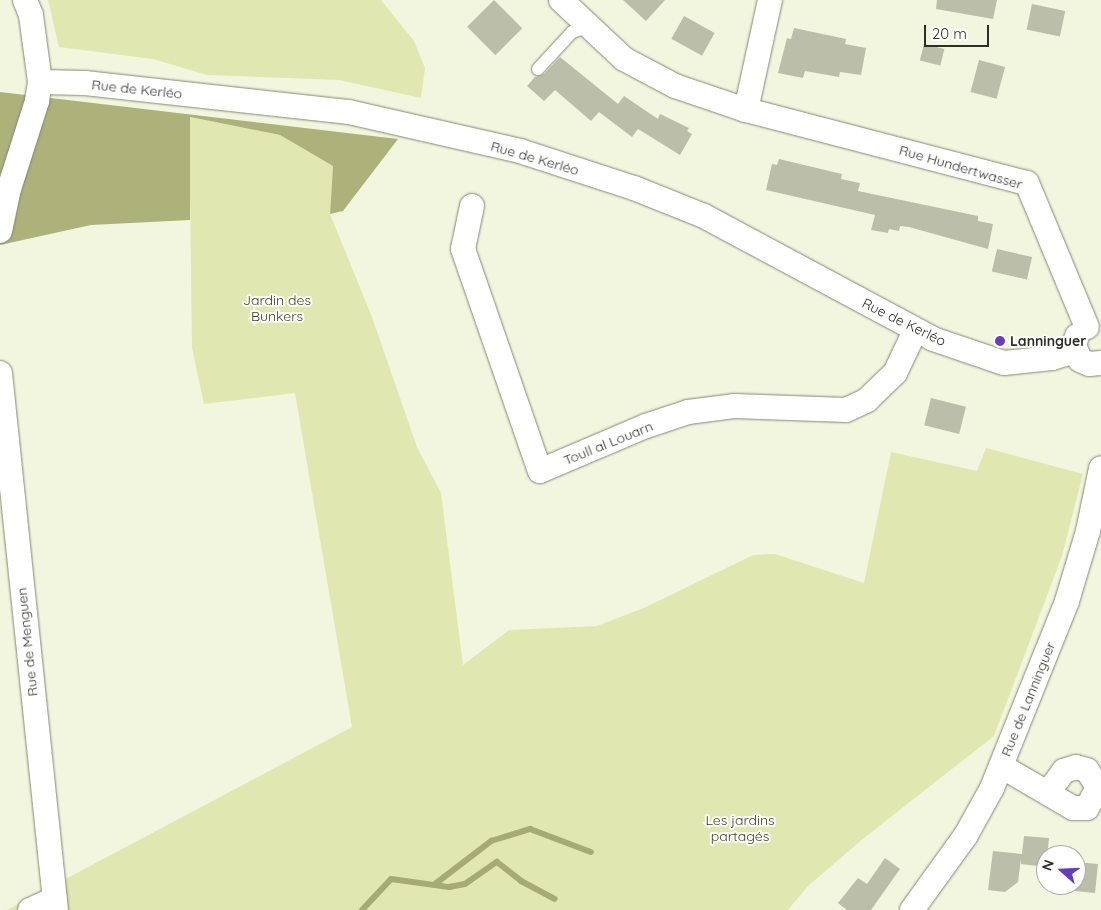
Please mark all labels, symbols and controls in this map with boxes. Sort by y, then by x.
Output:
scale bar [926,15,991,47]
text: 20 m [932,24,967,43]
street label: Rue de Kerléo [91,76,183,102]
street label: Rue de Kerléo [489,137,581,179]
street label: Rue Hundertwasser [897,141,1025,193]
park label: Jardin des Bunkers [243,292,311,324]
street label: Rue de Kerléo [859,294,949,350]
place label: Lanninguer [1010,333,1086,349]
marker: Lanninguer [994,335,1006,347]
street label: Toull al Louarn [561,417,655,469]
street label: Rue de Menguen [13,587,41,697]
street label: Rue de Lanninguer [997,639,1059,759]
park label: Les jardins partagés [705,812,775,844]
north arrow [1036,845,1086,895]
text: N [1038,857,1058,873]

